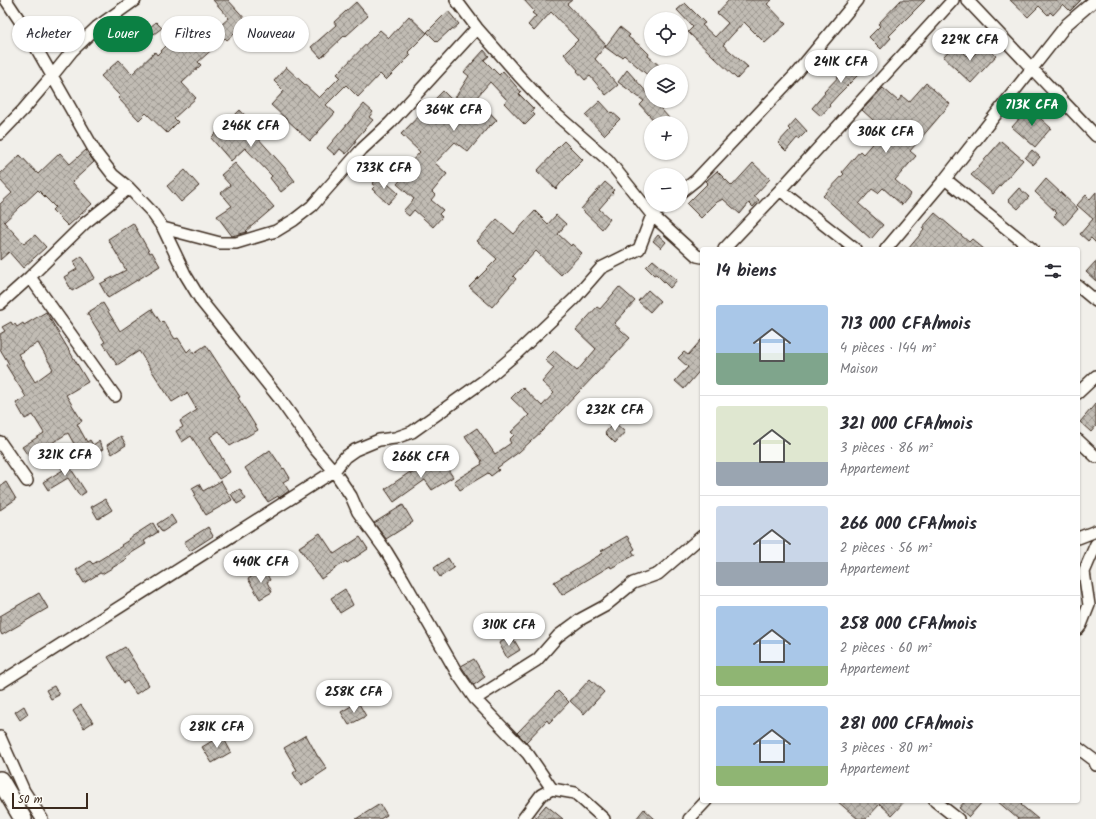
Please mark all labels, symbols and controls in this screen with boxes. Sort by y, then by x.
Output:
map controls [644,12,688,212]
button: locate [644,12,688,56]
chip: Acheter [12,16,85,52]
chip: Louer [93,16,153,52]
chip: Filtres [161,16,225,52]
chip: Nouveau [233,16,309,52]
pin: 229K CFA [929,28,1011,62]
text: 229K CFA [941,30,999,51]
pin: 241K CFA [800,50,882,84]
text: 241K CFA [814,52,868,73]
button: layers [644,64,688,108]
pin: 713K CFA [991,93,1073,127]
text: 713K CFA [1005,95,1059,116]
pin: 364K CFA [413,98,495,132]
text: 364K CFA [425,100,483,121]
pin: 246K CFA [210,114,292,148]
text: 246K CFA [222,116,280,137]
button: + [644,116,688,160]
pin: 306K CFA [845,120,927,154]
text: 306K CFA [858,122,914,143]
pin: 733K CFA [343,156,425,190]
text: 733K CFA [356,158,412,179]
button: − [644,168,688,212]
text: 14 biens [716,258,777,285]
icon: filters [1042,260,1064,282]
text: 713 000 CFA/mois [840,311,971,338]
icon: home [748,321,796,369]
text: 4 pièces · 144 m² [840,338,936,359]
text: Maison [840,359,878,380]
pin: 232K CFA [574,398,656,432]
text: 232K CFA [586,400,644,421]
text: 321 000 CFA/mois [840,411,973,438]
icon: home [748,422,796,470]
text: 3 pièces · 86 m² [840,438,933,459]
pin: 321K CFA [24,443,106,477]
text: 321K CFA [38,445,92,466]
pin: 266K CFA [380,445,462,479]
text: 266K CFA [392,447,450,468]
text: Appartement [840,459,910,480]
text: 266 000 CFA/mois [840,511,977,538]
icon: home [748,522,796,570]
text: 2 pièces · 56 m² [840,538,932,559]
pin: 440K CFA [220,550,302,584]
text: 440K CFA [233,552,289,573]
text: Appartement [840,559,910,580]
text: 258 000 CFA/mois [840,611,977,638]
pin: 310K CFA [468,613,550,647]
text: 310K CFA [482,615,536,636]
icon: home [748,622,796,670]
text: 2 pièces · 60 m² [840,638,932,659]
text: Appartement [840,659,910,680]
pin: 258K CFA [313,680,395,714]
text: 258K CFA [325,682,383,703]
text: 281 000 CFA/mois [840,711,974,738]
pin: 281K CFA [176,715,258,749]
text: 281K CFA [189,717,245,738]
icon: home [748,722,796,770]
text: 3 pièces · 80 m² [840,738,932,759]
text: Appartement [840,759,910,780]
scale bar [12,791,88,810]
text: 50 m [18,791,43,809]

